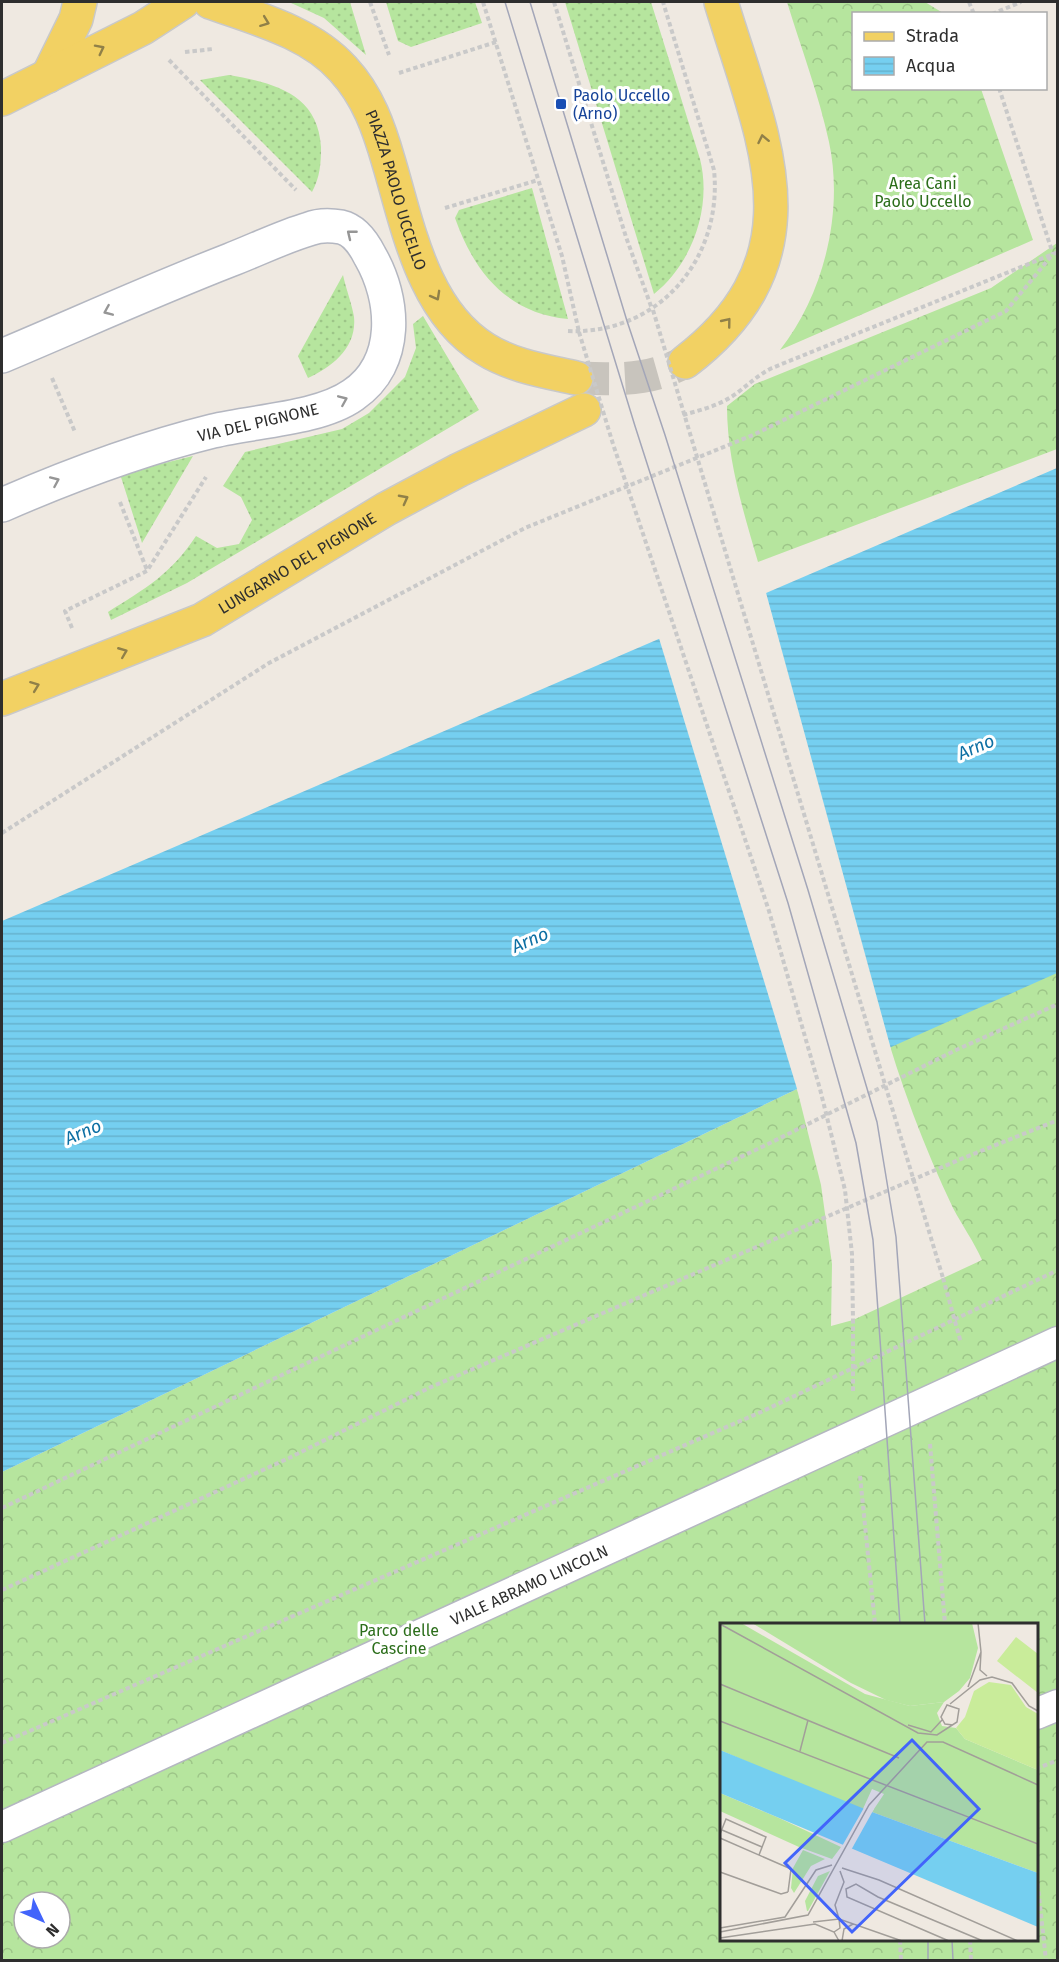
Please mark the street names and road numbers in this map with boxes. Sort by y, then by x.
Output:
street label: PIAZZA PAOLO UCCELLO [361,107,431,273]
street label: VIA DEL PIGNONE [196,399,321,446]
street label: LUNGARNO DEL PIGNONE [215,508,380,618]
street label: VIALE ABRAMO LINCOLN [448,1541,611,1630]

